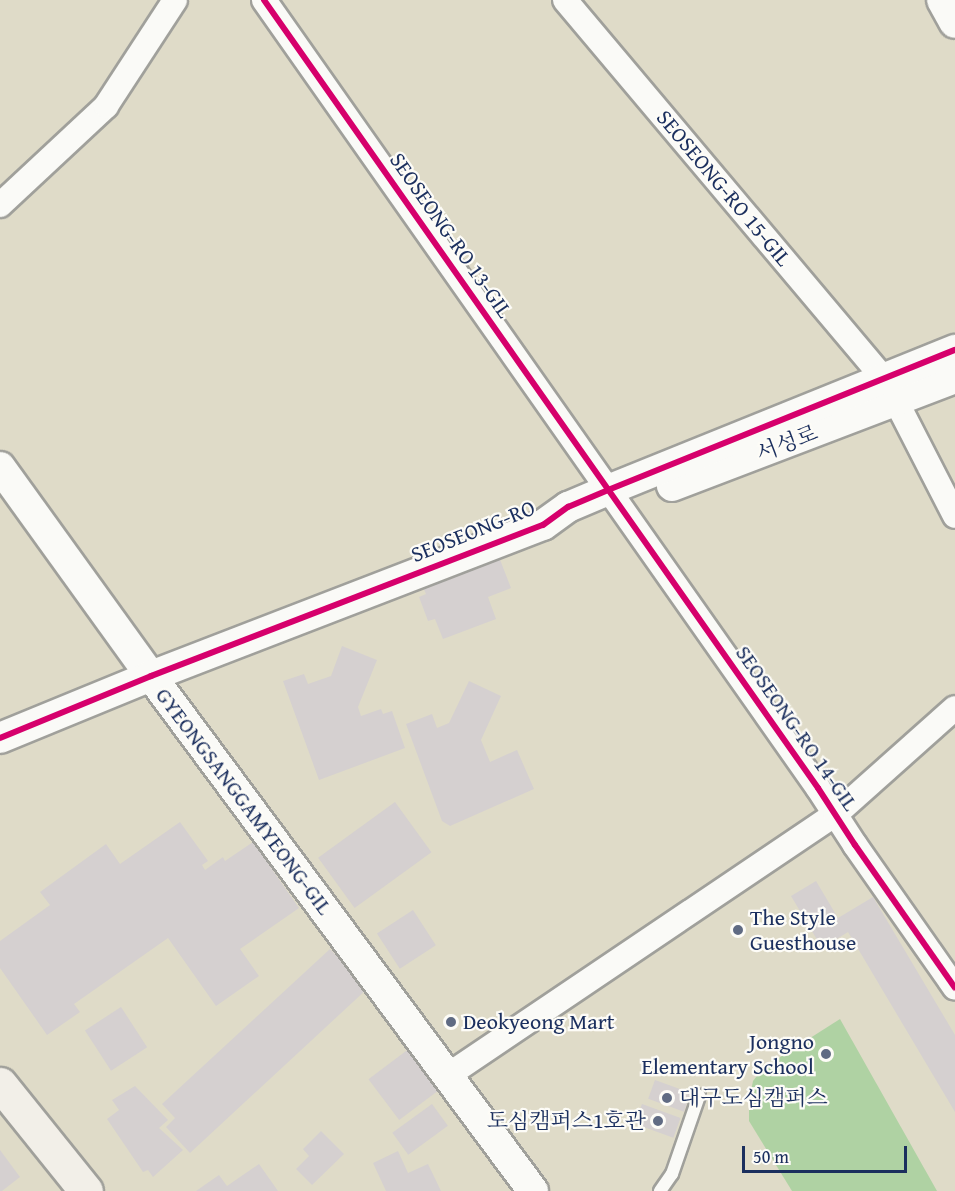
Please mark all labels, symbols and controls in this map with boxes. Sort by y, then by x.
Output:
street label: SEOSEONG-RO 15-GIL [651,105,797,271]
street label: SEOSEONG-RO 13-GIL [384,147,518,323]
street label: 서성로 [753,419,821,467]
street label: SEOSEONG-RO [407,494,539,568]
street label: SEOSEONG-RO 14-GIL [730,640,864,816]
street label: GYEONGSANGGAMYEONG-GIL [150,683,338,919]
place label: The Style Guesthouse [750,904,856,956]
marker: The Style Guesthouse [731,923,745,937]
place label: Deokyeong Mart [463,1009,615,1035]
marker: Deokyeong Mart [444,1015,458,1029]
place label: Jongno Elementary School [642,1028,814,1080]
marker: Jongno Elementary School [819,1047,833,1061]
place label: 대구도심캠퍼스 [679,1085,828,1111]
marker: 대구도심캠퍼스 [660,1091,674,1105]
place label: 도심캠퍼스1호관 [487,1108,646,1134]
marker: 도심캠퍼스1호관 [651,1114,665,1128]
scale bar [745,1134,910,1172]
text: 50 m [753,1143,789,1170]

